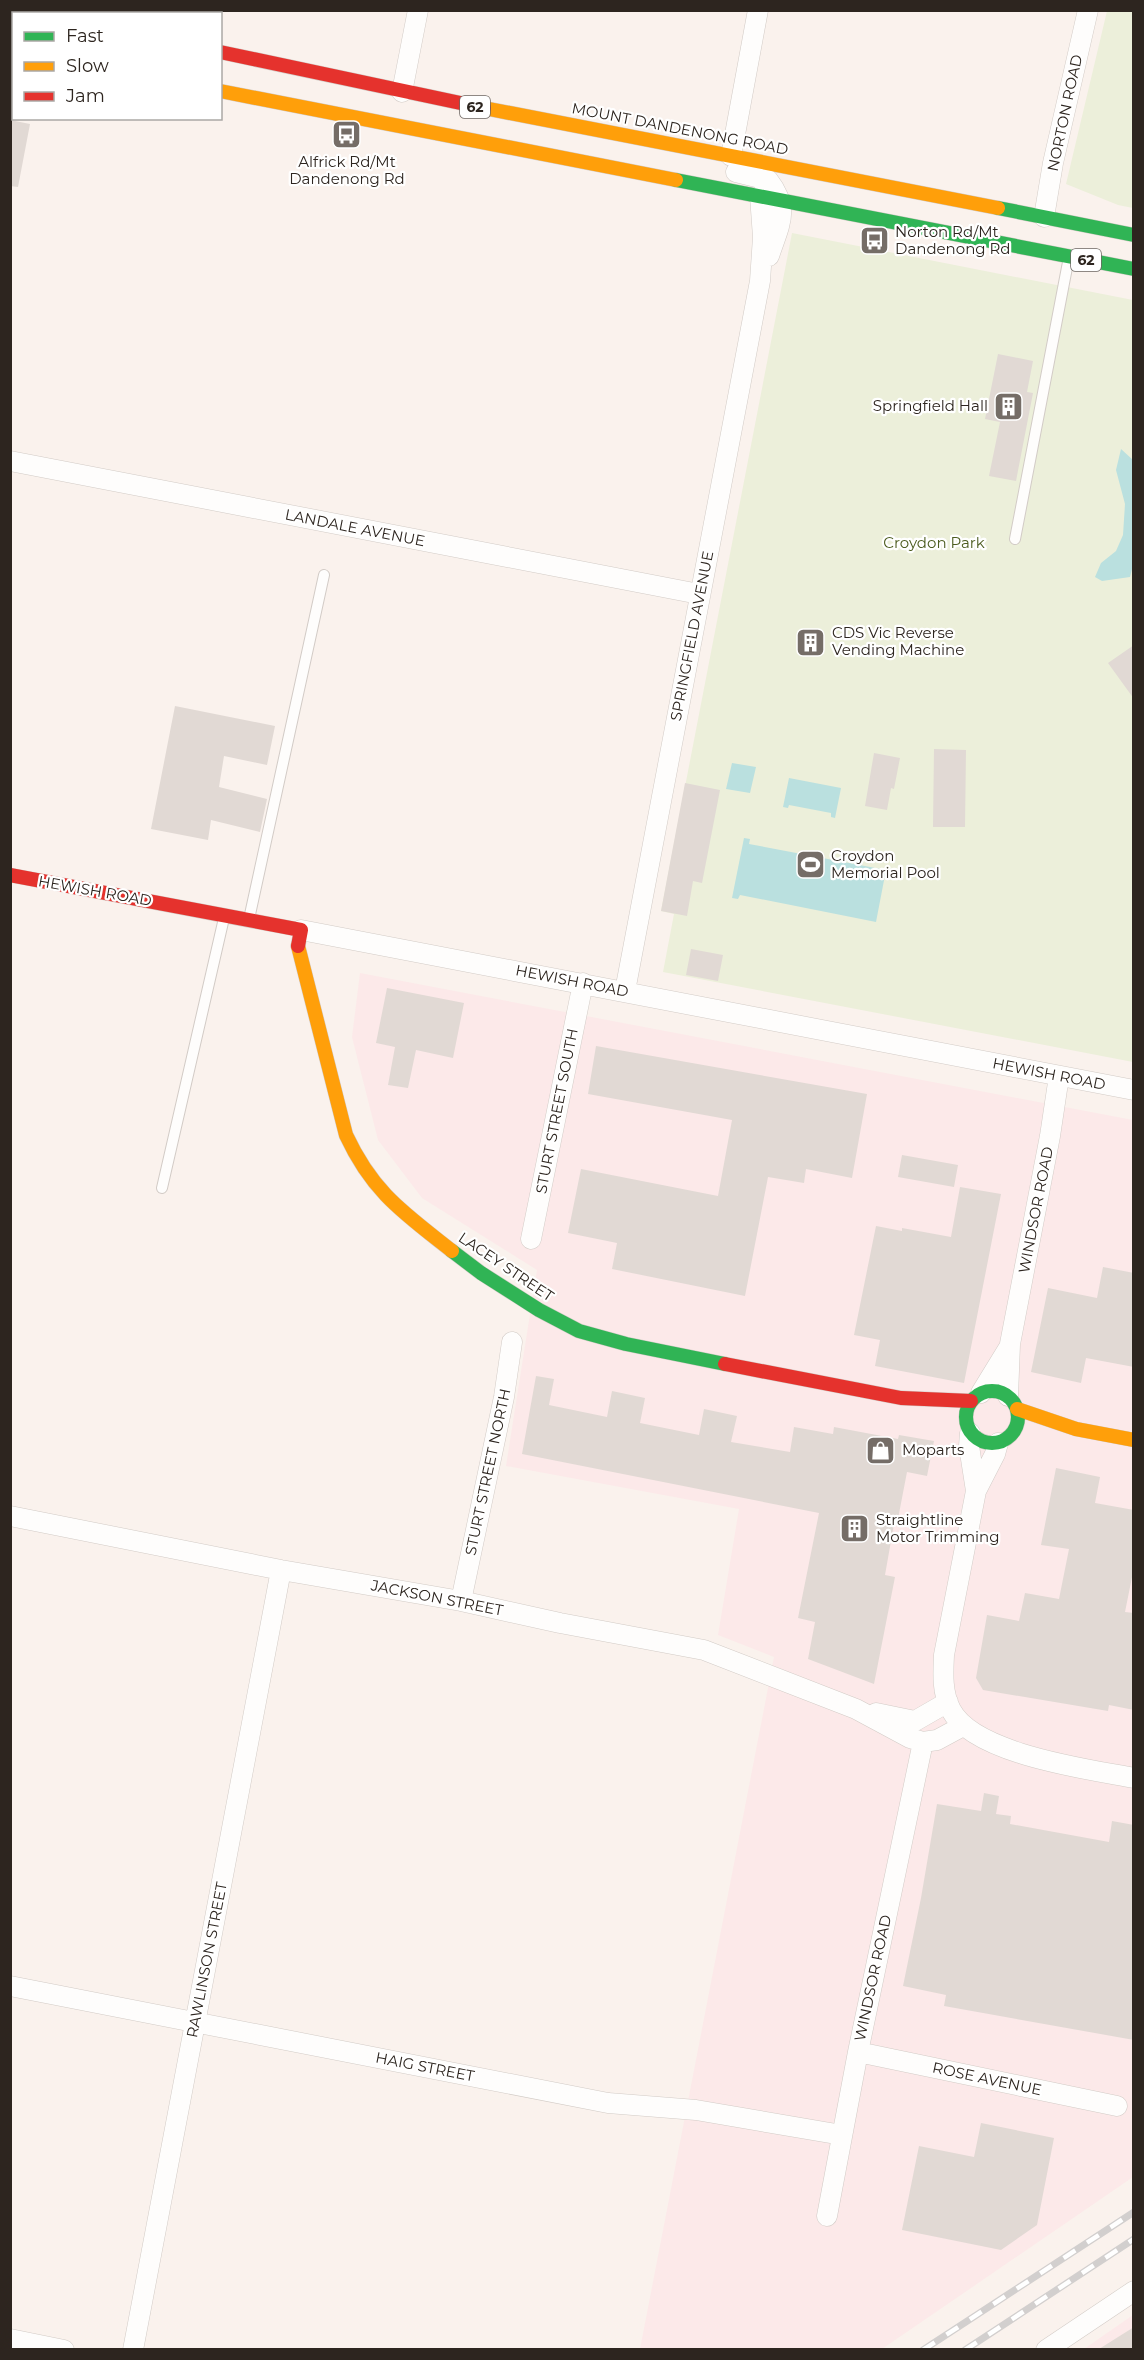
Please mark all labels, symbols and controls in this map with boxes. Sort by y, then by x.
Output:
legend [12,12,222,120]
text: Fast [66,25,104,47]
street label: NORTON ROAD [1043,53,1086,173]
text: Slow [66,55,109,77]
text: Jam [65,85,105,107]
road number: 62 [460,96,490,118]
street label: MOUNT DANDENONG ROAD [570,98,790,159]
bus stop icon: Alfrick Rd/Mt Dandenong Rd [331,119,363,151]
place label: Alfrick Rd/Mt Dandenong Rd [289,152,405,188]
place label: Norton Rd/Mt Dandenong Rd [895,222,1011,258]
bus stop icon: Norton Rd/Mt Dandenong Rd [858,225,890,257]
road number: 62 [1071,249,1101,271]
building icon: Springfield Hall [993,390,1025,422]
place label: Springfield Hall [873,396,988,415]
street label: LANDALE AVENUE [283,505,427,550]
park label: Croydon Park [883,533,985,552]
street label: SPRINGFIELD AVENUE [666,549,717,723]
place label: CDS Vic Reverse Vending Machine [832,623,964,659]
building icon: CDS Vic Reverse Vending Machine [795,626,827,658]
place label: Croydon Memorial Pool [831,846,940,882]
sports icon: Croydon Memorial Pool [794,849,826,881]
street label: HEWISH ROAD [37,871,153,910]
street label: HEWISH ROAD [514,960,630,1001]
street label: STURT STREET SOUTH [531,1027,582,1195]
street label: HEWISH ROAD [991,1053,1107,1094]
street label: WINDSOR ROAD [1014,1145,1057,1275]
street label: LACEY STREET [455,1228,558,1306]
street label: STURT STREET NORTH [461,1387,514,1557]
shop icon: Moparts [865,1434,897,1466]
place label: Moparts [902,1440,964,1459]
place label: Straightline Motor Trimming [876,1510,1000,1546]
building icon: Straightline Motor Trimming [839,1513,871,1545]
street label: JACKSON STREET [368,1575,505,1620]
street label: RAWLINSON STREET [182,1880,231,2039]
street label: WINDSOR ROAD [850,1913,895,2043]
street label: HAIG STREET [374,2048,476,2085]
street label: ROSE AVENUE [931,2058,1043,2099]

